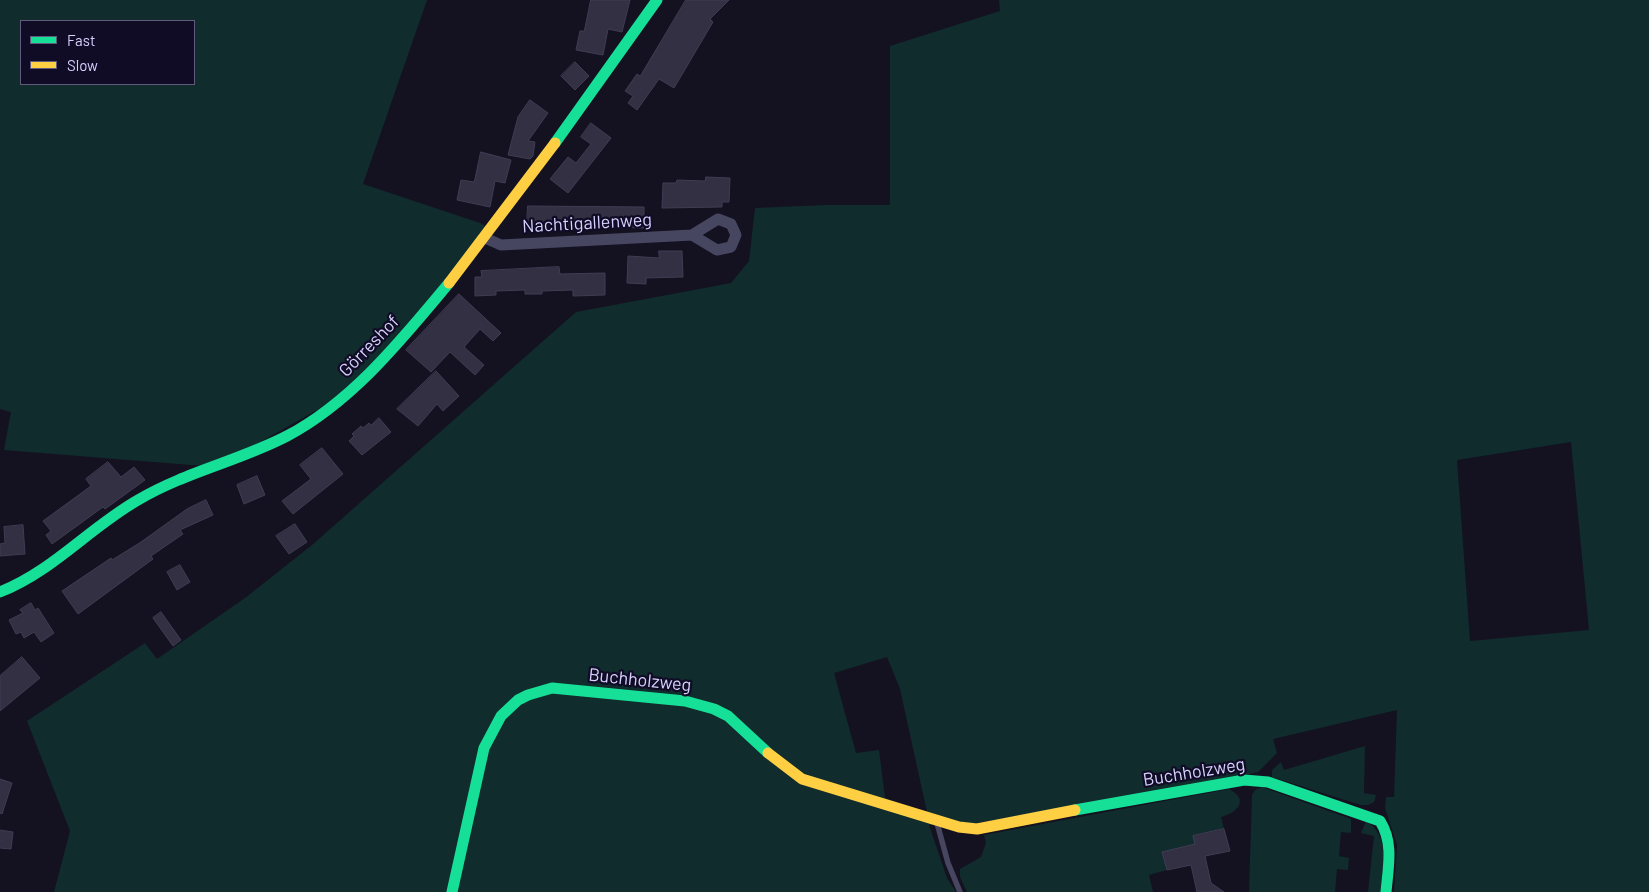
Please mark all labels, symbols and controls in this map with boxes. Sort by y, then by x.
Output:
legend [20,20,195,85]
text: Fast [67,31,95,49]
text: Slow [67,56,98,74]
street label: Nachtigallenweg [522,209,652,237]
street label: Görreshof [334,311,404,381]
street label: Buchholzweg [588,664,692,696]
street label: Buchholzweg [1141,753,1247,791]

